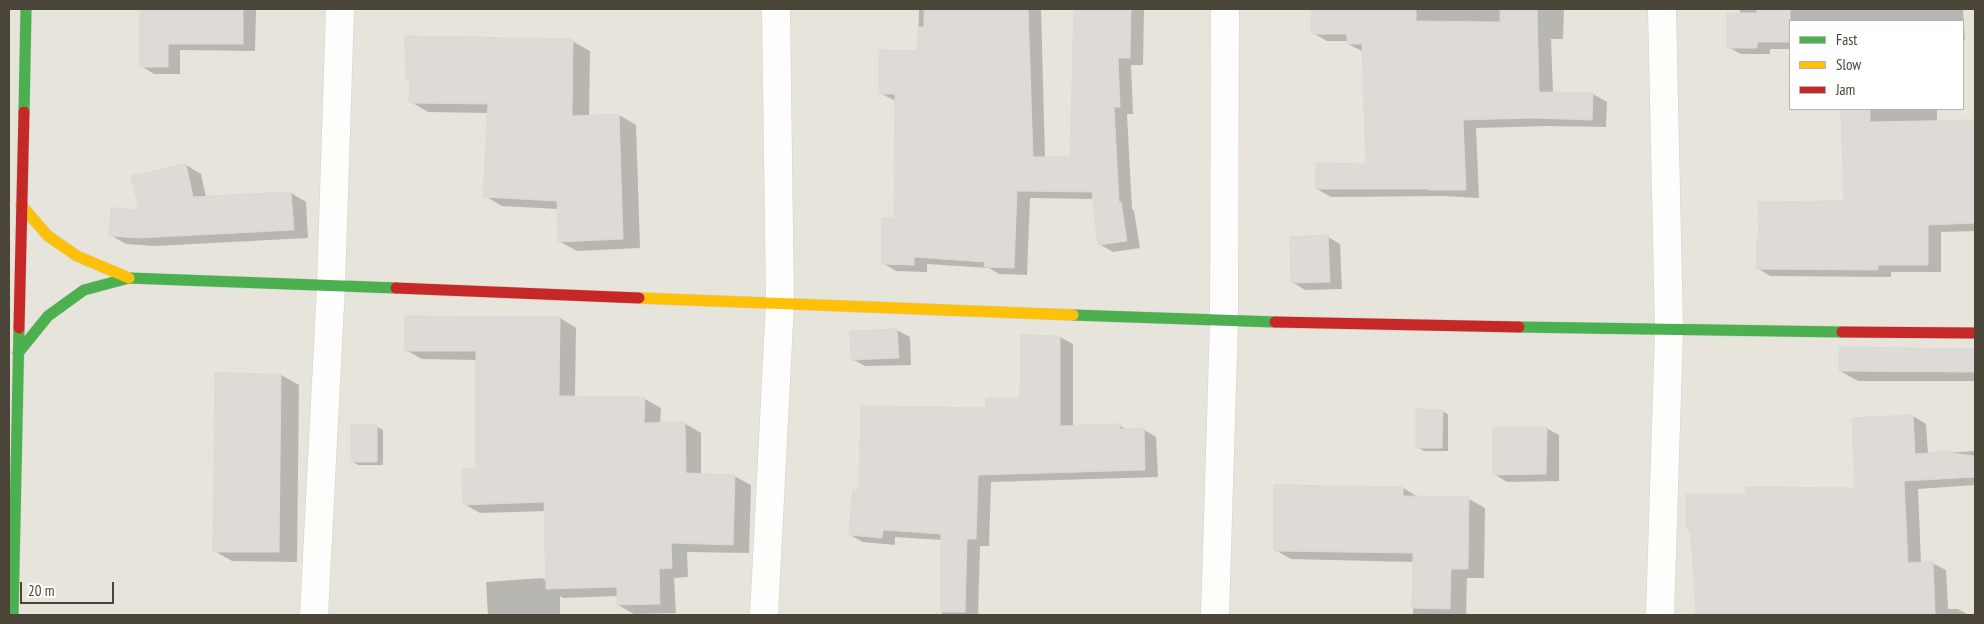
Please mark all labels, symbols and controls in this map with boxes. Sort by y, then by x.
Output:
legend [1789,20,1964,110]
text: Fast [1836,30,1857,49]
text: Slow [1836,55,1861,74]
text: Jam [1836,80,1855,99]
scale bar [22,572,116,604]
text: 20 m [28,581,54,600]

